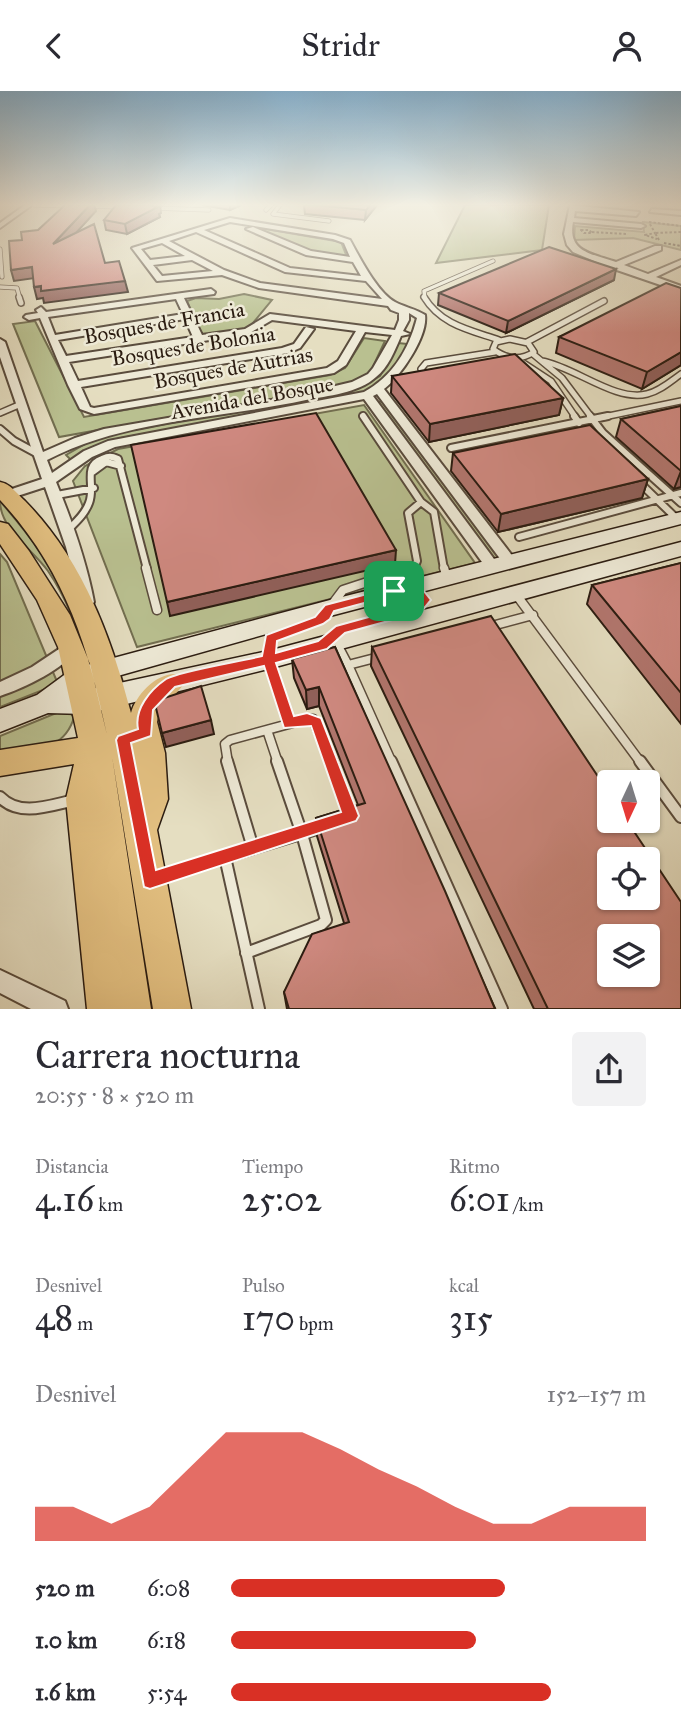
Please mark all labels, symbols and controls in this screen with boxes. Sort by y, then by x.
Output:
text: Stridr [301,26,380,65]
icon: back [35,27,73,65]
icon: person [608,27,646,65]
street label: Bosques de Francia [81,296,247,350]
street label: Bosques de Bolonia [109,320,277,372]
street label: Bosques de Autrias [151,341,315,395]
street label: Avenida del Bosque [168,371,336,425]
pin [364,561,424,621]
icon: arrive [375,572,413,610]
north arrow [597,770,660,833]
map controls [597,770,660,987]
button: locate [597,847,660,910]
button: layers [597,924,660,987]
text: Carrera nocturna [35,1032,300,1078]
button: share [572,1032,646,1106]
text: 20:55 · 8 × 520 m [35,1081,194,1109]
text: Distancia [35,1155,108,1178]
text: Tiempo [242,1155,303,1178]
text: Ritmo [449,1155,500,1178]
text: 4.16 [35,1178,94,1221]
text: 25:02 [242,1178,322,1221]
text: 6:01 [449,1178,510,1221]
text: km [94,1193,123,1216]
text: /km [510,1193,544,1216]
text: Desnivel [35,1274,102,1297]
text: Pulso [242,1274,285,1297]
text: kcal [449,1274,479,1297]
text: 48 [35,1297,73,1340]
text: 170 [242,1297,295,1340]
text: 315 [449,1297,493,1340]
text: m [73,1312,93,1335]
text: bpm [295,1312,334,1335]
text: Desnivel [35,1380,116,1408]
text: 152–157 m [547,1380,646,1408]
text: 520 m [35,1574,95,1602]
text: 6:08 [147,1574,190,1602]
text: 1.0 km [35,1626,97,1654]
text: 6:18 [147,1626,186,1654]
text: 1.6 km [35,1678,96,1706]
text: 5:54 [147,1678,186,1706]

